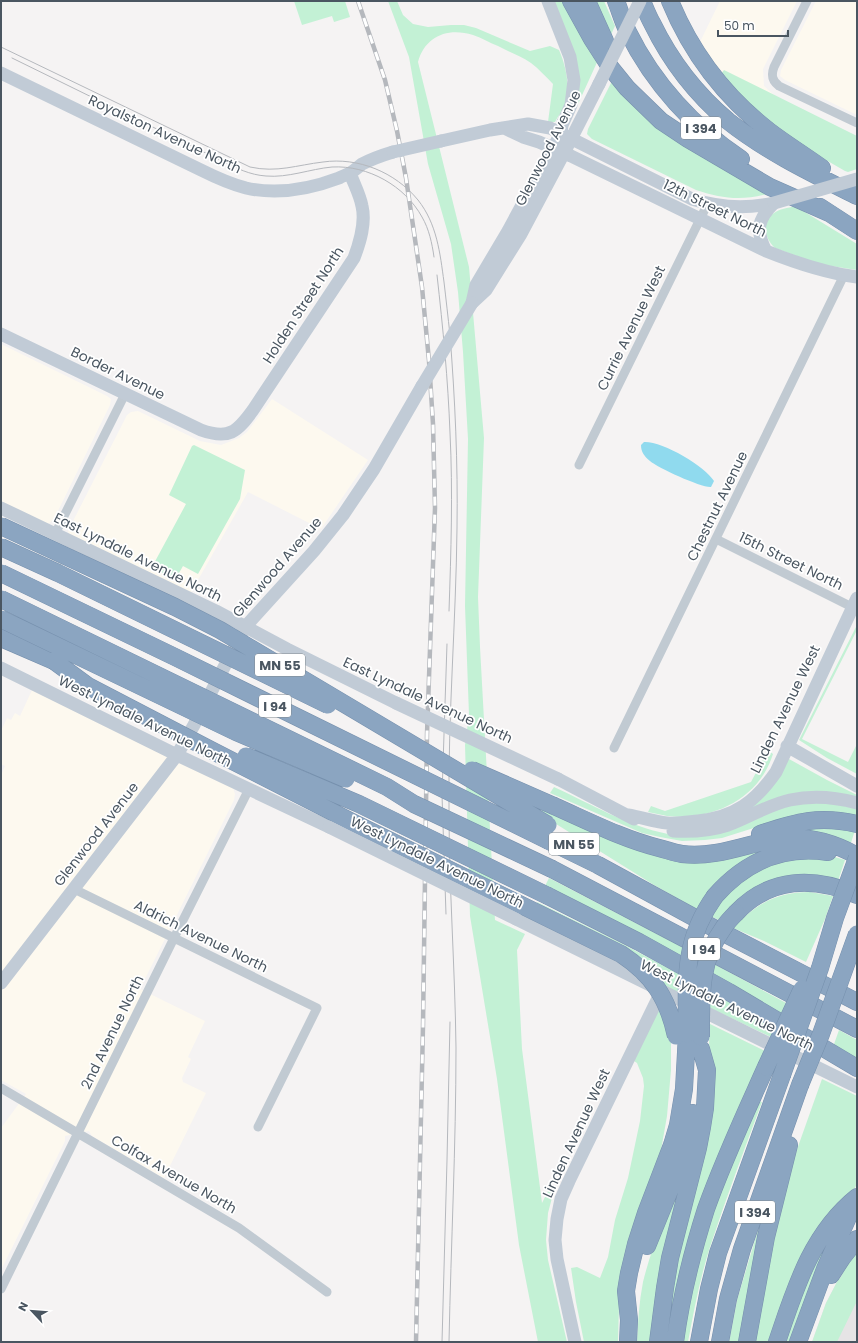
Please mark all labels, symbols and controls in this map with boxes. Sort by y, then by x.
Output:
scale bar [718,12,788,38]
text: 50 m [724,17,755,34]
street label: Glenwood Avenue [510,87,586,209]
street label: Royalston Avenue North [85,90,245,178]
road number: I 394 [681,117,721,139]
street label: 12th Street North [660,174,770,242]
street label: Holden Street North [258,243,348,367]
street label: Currie Avenue West [592,262,670,394]
street label: Border Avenue [68,342,169,405]
street label: Chestnut Avenue [682,447,752,564]
street label: East Lyndale Avenue North [51,507,225,607]
street label: Glenwood Avenue [228,512,326,622]
street label: 15th Street North [735,527,847,595]
street label: Linden Avenue West [745,642,825,776]
street label: East Lyndale Avenue North [340,652,516,748]
road number: MN 55 [255,654,305,676]
street label: West Lyndale Avenue North [55,670,235,772]
road number: I 94 [259,695,291,717]
street label: Glenwood Avenue [49,777,143,890]
street label: West Lyndale Avenue North [347,811,527,913]
road number: MN 55 [549,833,599,855]
street label: Aldrich Avenue North [131,895,271,977]
road number: I 94 [688,938,720,960]
street label: West Lyndale Avenue North [637,954,817,1056]
street label: 2nd Avenue North [76,972,148,1092]
street label: Linden Avenue West [537,1065,615,1201]
street label: Colfax Avenue North [107,1130,241,1218]
road number: I 394 [735,1201,775,1223]
north arrow [12,1291,52,1331]
text: N [14,1299,32,1314]

